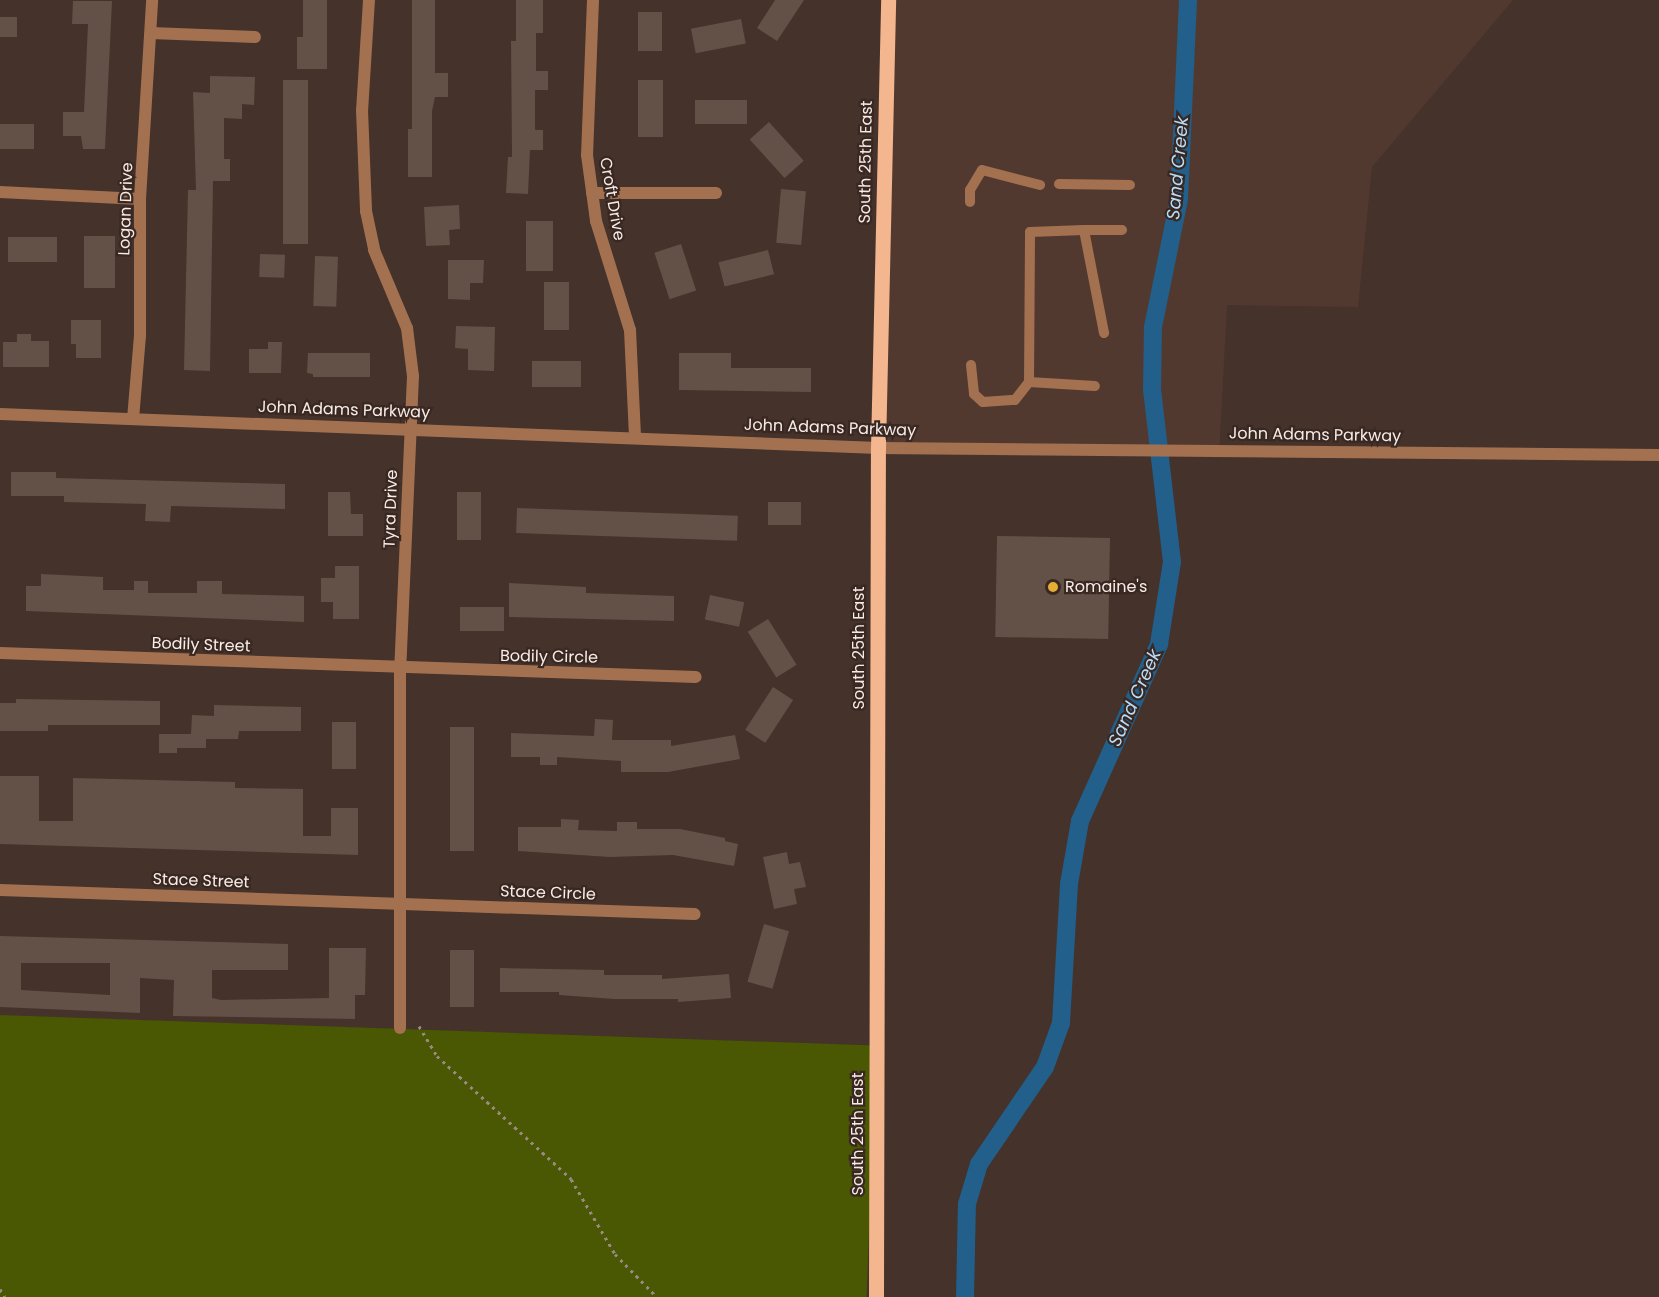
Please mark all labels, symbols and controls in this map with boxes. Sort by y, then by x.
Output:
street label: South 25th East [855,100,877,224]
water label: Sand Creek [1163,115,1193,221]
street label: Croft Drive [595,156,629,242]
street label: Logan Drive [115,162,137,256]
street label: John Adams Parkway [258,397,430,423]
street label: John Adams Parkway [744,415,916,441]
street label: John Adams Parkway [1229,424,1401,446]
street label: Tyra Drive [380,469,402,549]
place label: Romaine's [1065,577,1147,597]
marker: Romaine's [1046,580,1060,594]
street label: South 25th East [849,587,869,709]
street label: Bodily Street [151,634,251,656]
water label: Sand Creek [1104,646,1166,750]
street label: Bodily Circle [500,647,598,667]
street label: Stace Street [152,870,250,892]
street label: Stace Circle [500,882,596,904]
street label: South 25th East [848,1073,868,1195]

